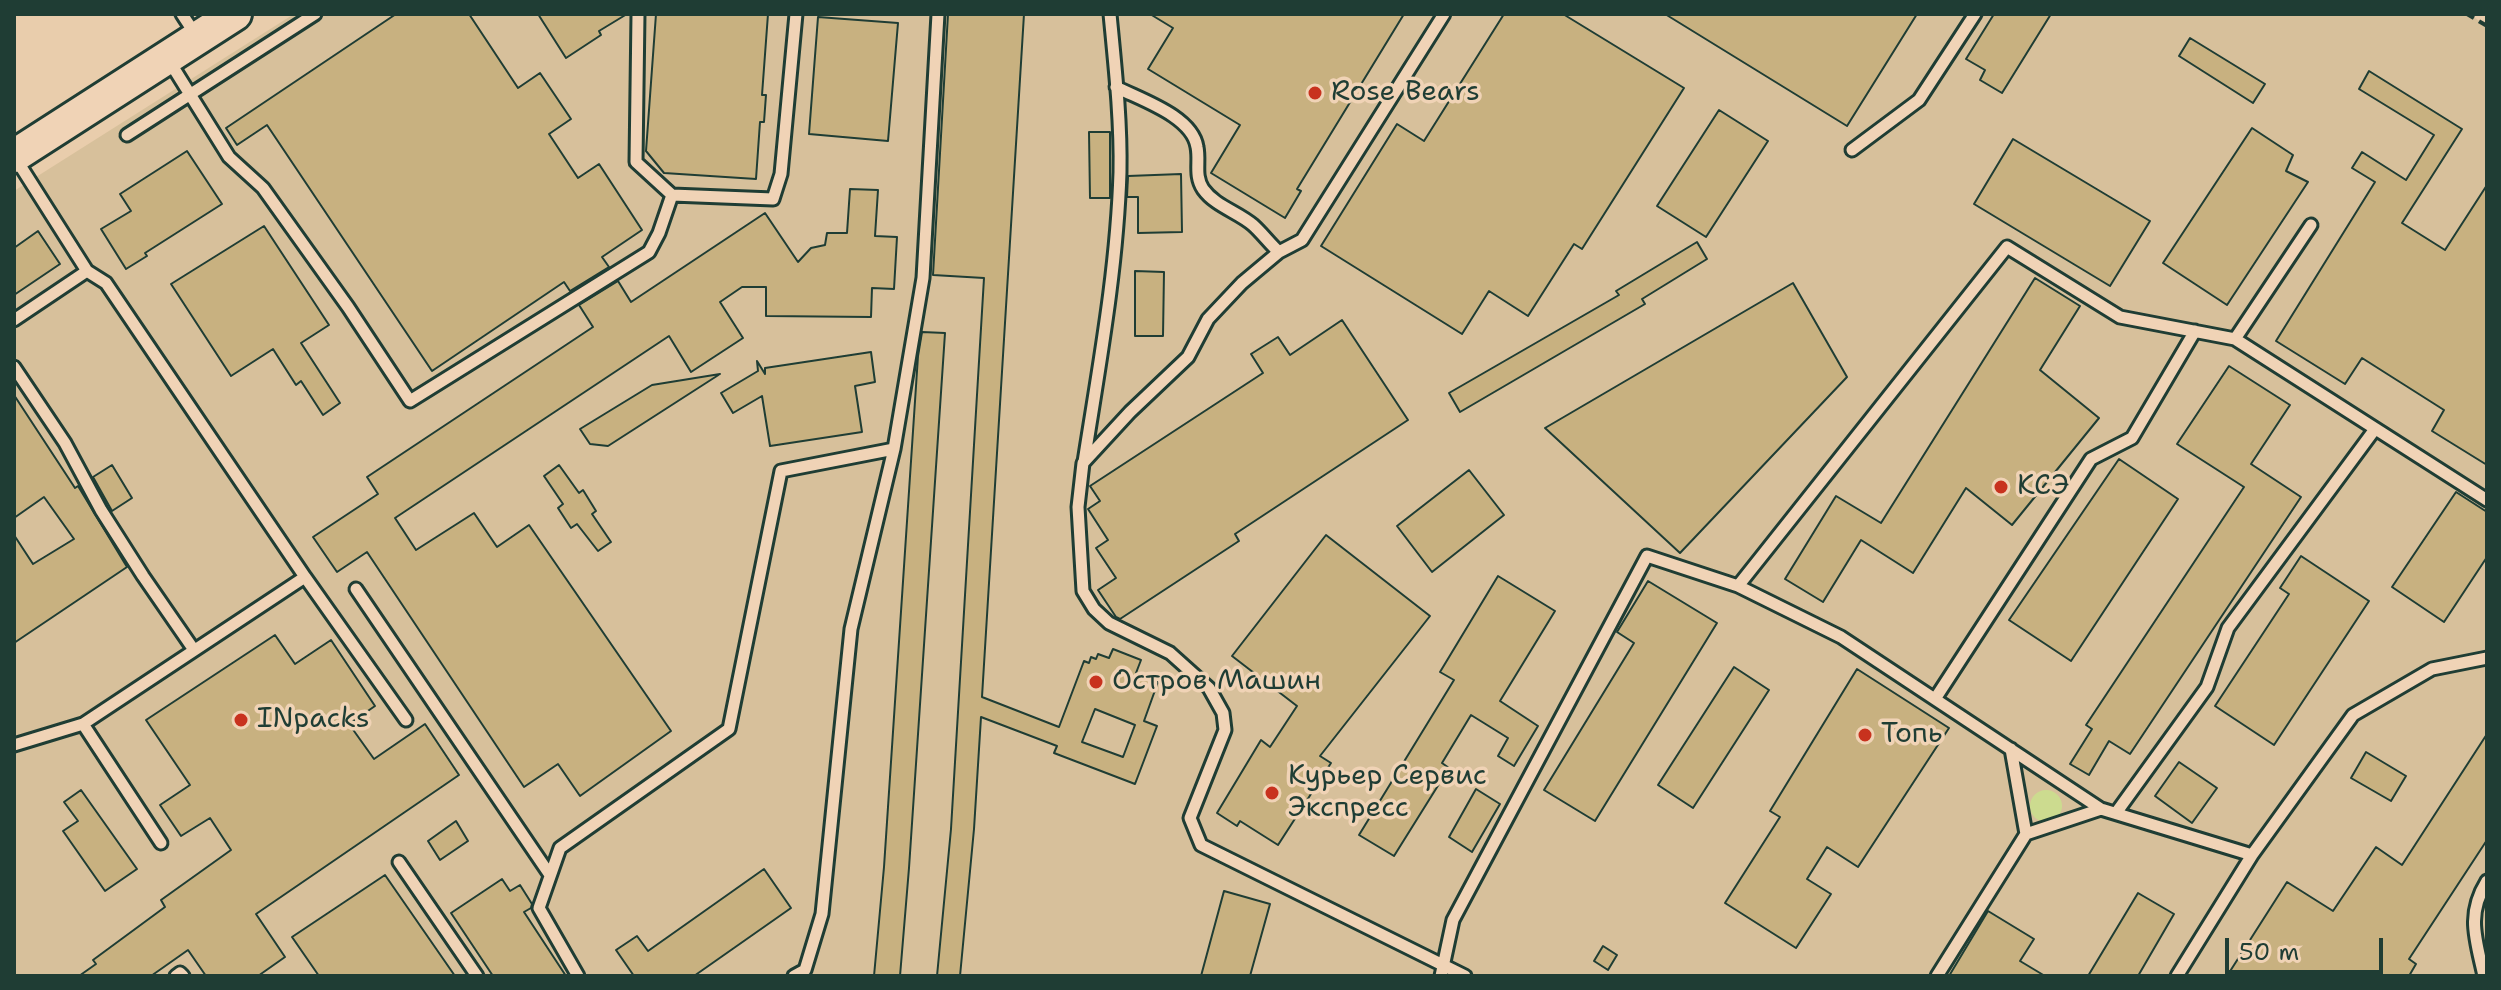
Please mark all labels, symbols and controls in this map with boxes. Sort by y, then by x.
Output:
place label: Rose Bears [1331,76,1480,110]
marker: Rose Bears [1306,84,1324,102]
place label: КСЭ [2017,470,2069,504]
marker: КСЭ [1992,478,2010,496]
place label: Остров Машин [1112,665,1321,699]
marker: Остров Машин [1087,673,1105,691]
place label: INpacks [257,703,370,737]
marker: INpacks [232,711,250,729]
place label: Топь [1881,718,1942,752]
marker: Топь [1856,726,1874,744]
place label: Курьер Сервис Экспресс [1288,760,1487,826]
marker: Курьер Сервис Экспресс [1263,784,1281,802]
scale bar [2229,922,2387,972]
text: 50 m [2239,936,2299,968]

